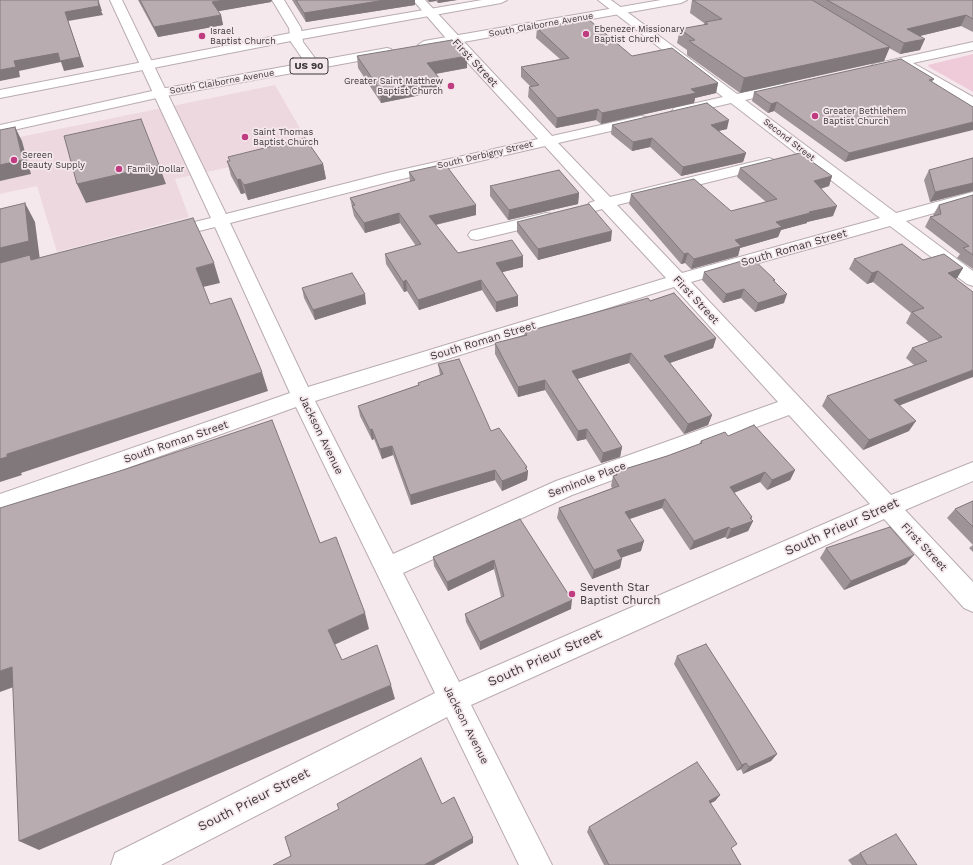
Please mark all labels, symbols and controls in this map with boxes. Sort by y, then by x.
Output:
street label: South Claiborne Avenue [488,10,594,40]
place label: Ebenezer Missionary Baptist Church [594,24,684,45]
place label: Israel Baptist Church [210,26,276,47]
marker: Ebenezer Missionary Baptist Church [581,29,591,39]
marker: Israel Baptist Church [197,31,207,41]
street label: First Street [449,36,501,90]
road number: US 90 [290,58,328,74]
street label: South Claiborne Avenue [169,67,275,97]
place label: Greater Saint Matthew Baptist Church [344,76,443,97]
marker: Greater Saint Matthew Baptist Church [446,81,456,91]
place label: Greater Bethlehem Baptist Church [823,106,906,127]
marker: Greater Bethlehem Baptist Church [810,111,820,121]
street label: Second Street [761,116,817,164]
place label: Saint Thomas Baptist Church [253,127,319,148]
marker: Saint Thomas Baptist Church [240,132,250,142]
street label: South Derbigny Street [436,139,534,171]
place label: Sereen Beauty Supply [22,150,85,171]
marker: Sereen Beauty Supply [9,155,19,165]
marker: Family Dollar [114,164,124,174]
place label: Family Dollar [127,164,185,174]
street label: South Roman Street [739,227,849,269]
street label: First Street [670,273,722,327]
street label: South Roman Street [429,319,537,363]
street label: Jackson Avenue [296,393,346,477]
street label: South Roman Street [122,418,230,466]
street label: Seminole Place [546,459,628,501]
street label: South Prieur Street [783,495,901,559]
street label: First Street [898,520,950,574]
place label: Seventh Star Baptist Church [580,581,660,607]
marker: Seventh Star Baptist Church [567,589,577,599]
street label: South Prieur Street [486,626,604,690]
street label: Jackson Avenue [441,684,491,766]
street label: South Prieur Street [196,765,312,835]

